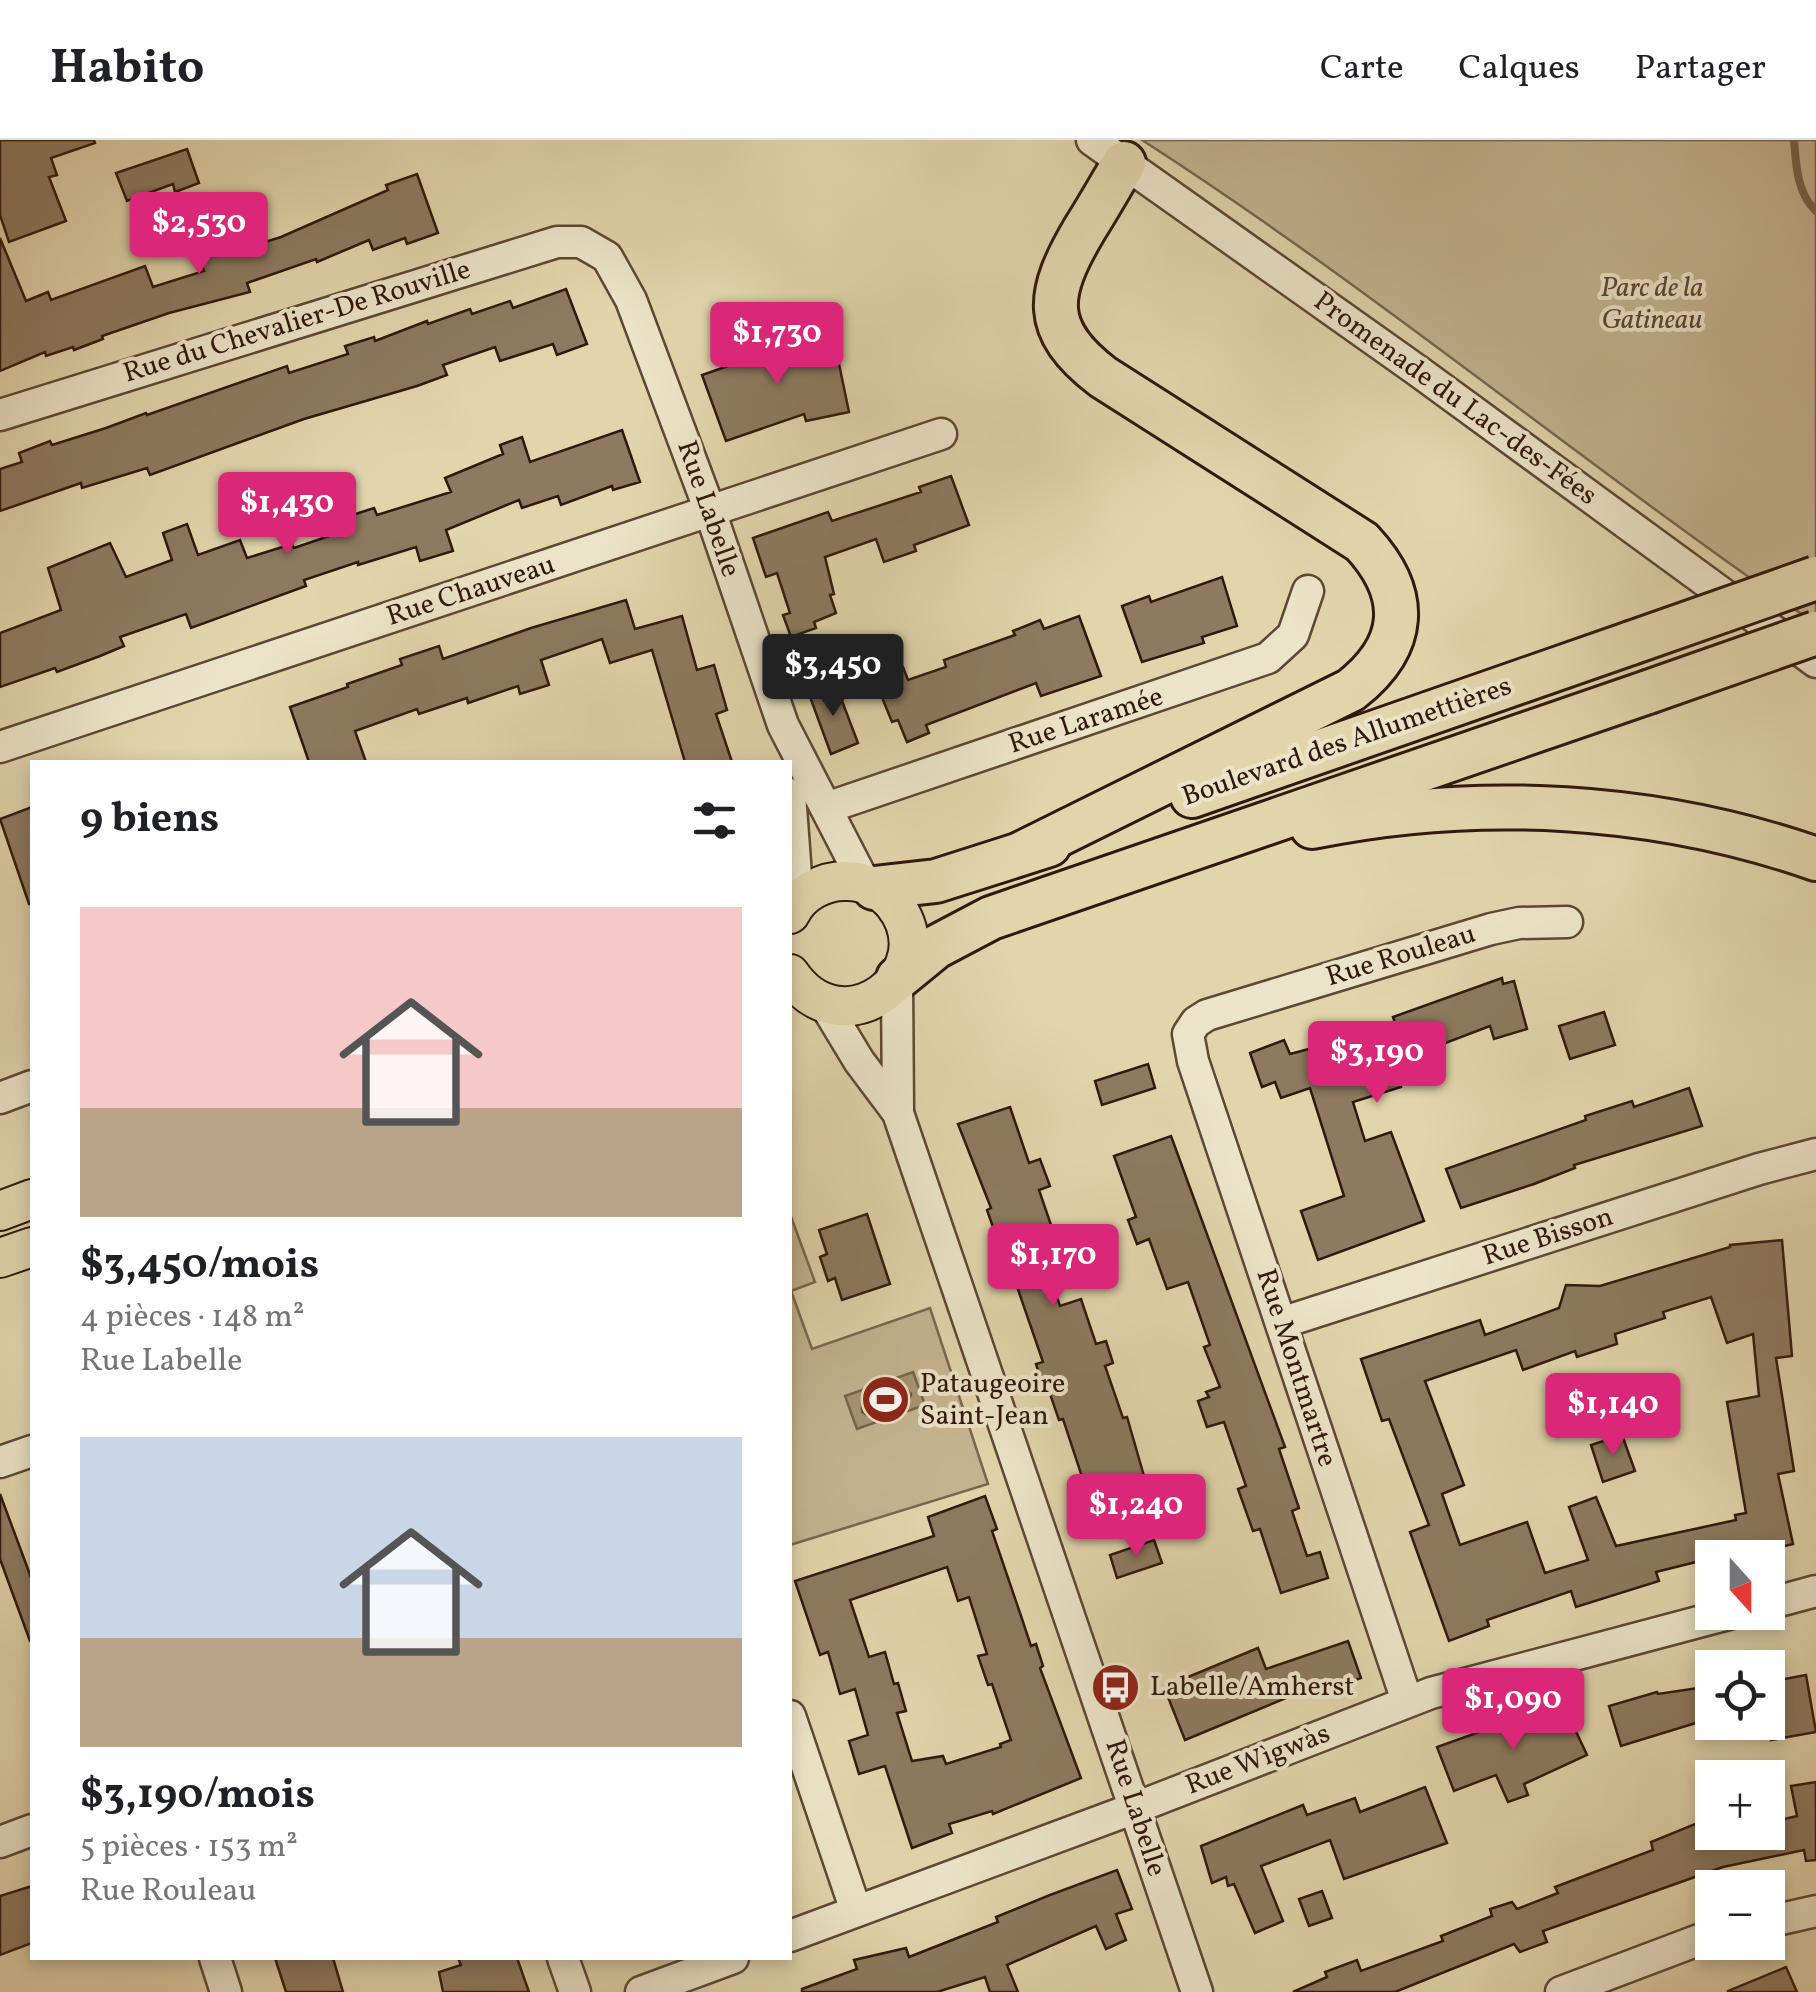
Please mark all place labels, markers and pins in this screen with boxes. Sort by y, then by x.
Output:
pin: $2,530 [118,192,280,277]
pin: $1,730 [696,302,858,387]
pin: $1,430 [206,472,368,557]
pin: $3,450 [752,634,914,719]
pin: $3,190 [1296,1021,1458,1106]
pin: $1,170 [972,1224,1134,1309]
place label: Pataugeoire Saint-Jean [920,1365,1065,1436]
pin: $1,140 [1532,1373,1694,1458]
sports icon: Pataugeoire Saint-Jean [859,1374,911,1426]
pin: $1,240 [1055,1474,1217,1559]
bus stop icon: Labelle/Amherst [1089,1661,1141,1713]
place label: Labelle/Amherst [1150,1668,1354,1707]
pin: $1,090 [1432,1668,1594,1753]

